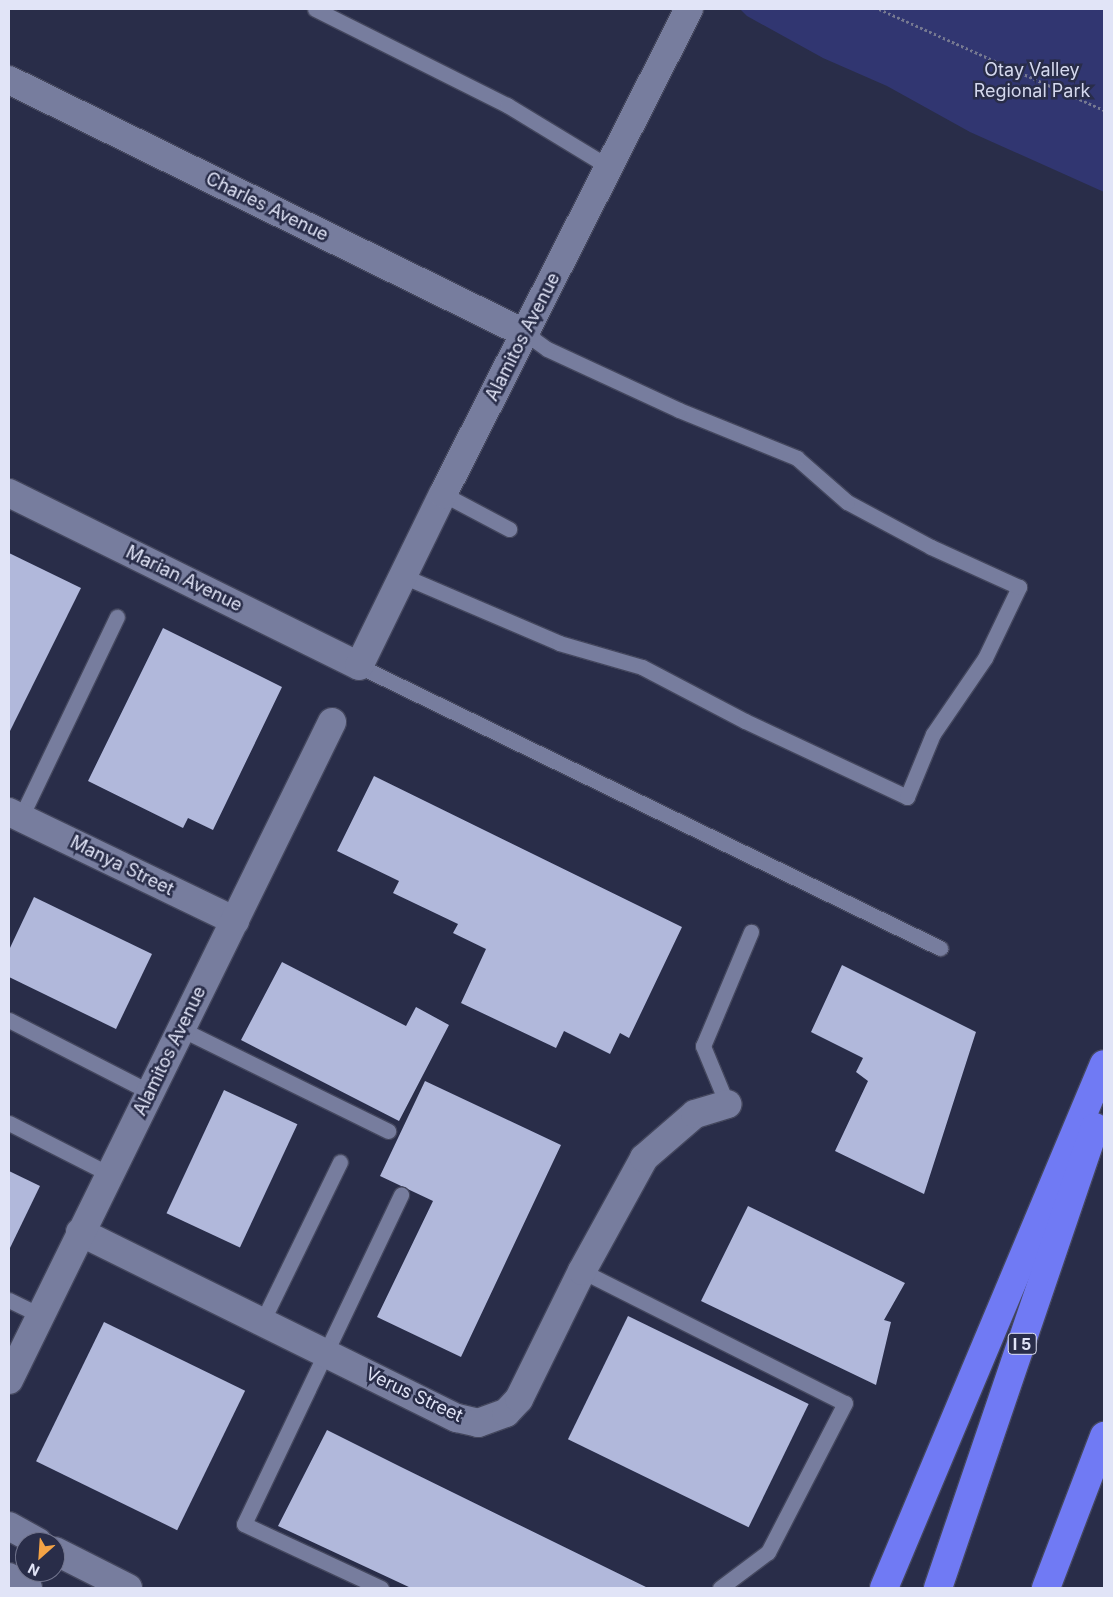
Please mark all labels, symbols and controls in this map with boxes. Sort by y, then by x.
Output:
park label: Otay Valley Regional Park [974,60,1090,102]
street label: Charles Avenue [202,168,332,246]
street label: Alamitos Avenue [481,269,565,405]
street label: Marian Avenue [122,541,246,617]
street label: Manya Street [67,832,177,900]
street label: Alamitos Avenue [129,983,211,1119]
road number: I 5 [1007,1330,1037,1358]
street label: Verus Street [362,1363,466,1427]
north arrow [15,1532,65,1582]
text: N [25,1560,42,1580]

